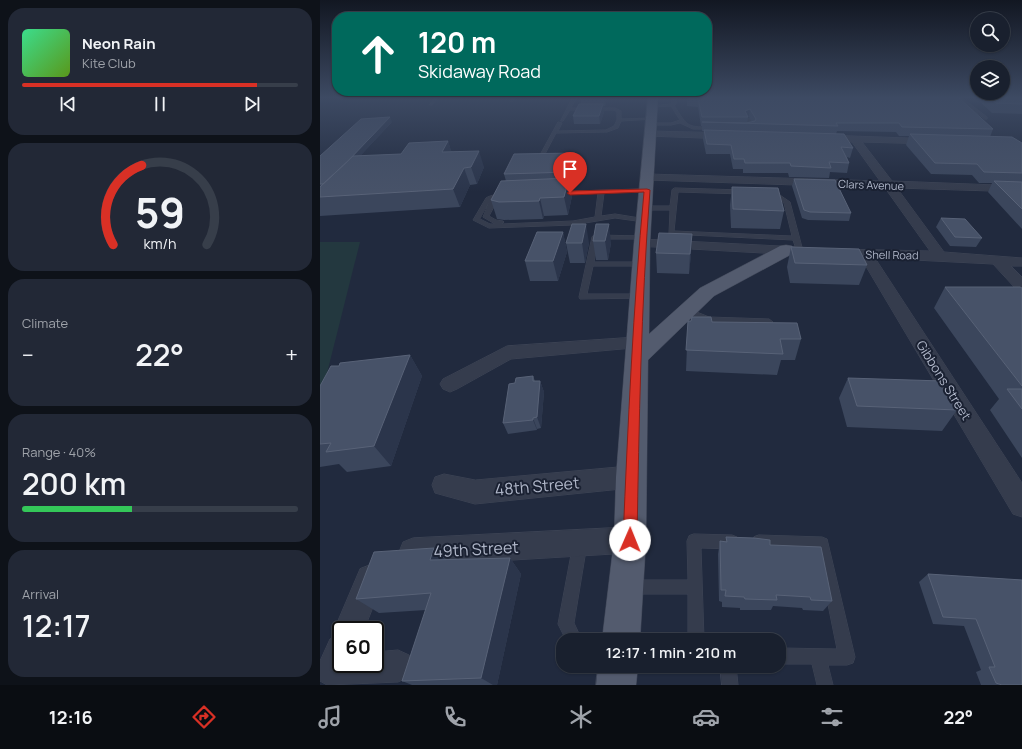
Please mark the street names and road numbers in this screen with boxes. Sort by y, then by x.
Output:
street label: Clars Avenue [838,176,905,193]
street label: Shell Road [865,247,919,262]
street label: Gibbons Street [912,337,976,423]
street label: 48th Street [494,471,580,501]
street label: 49th Street [433,536,519,562]

